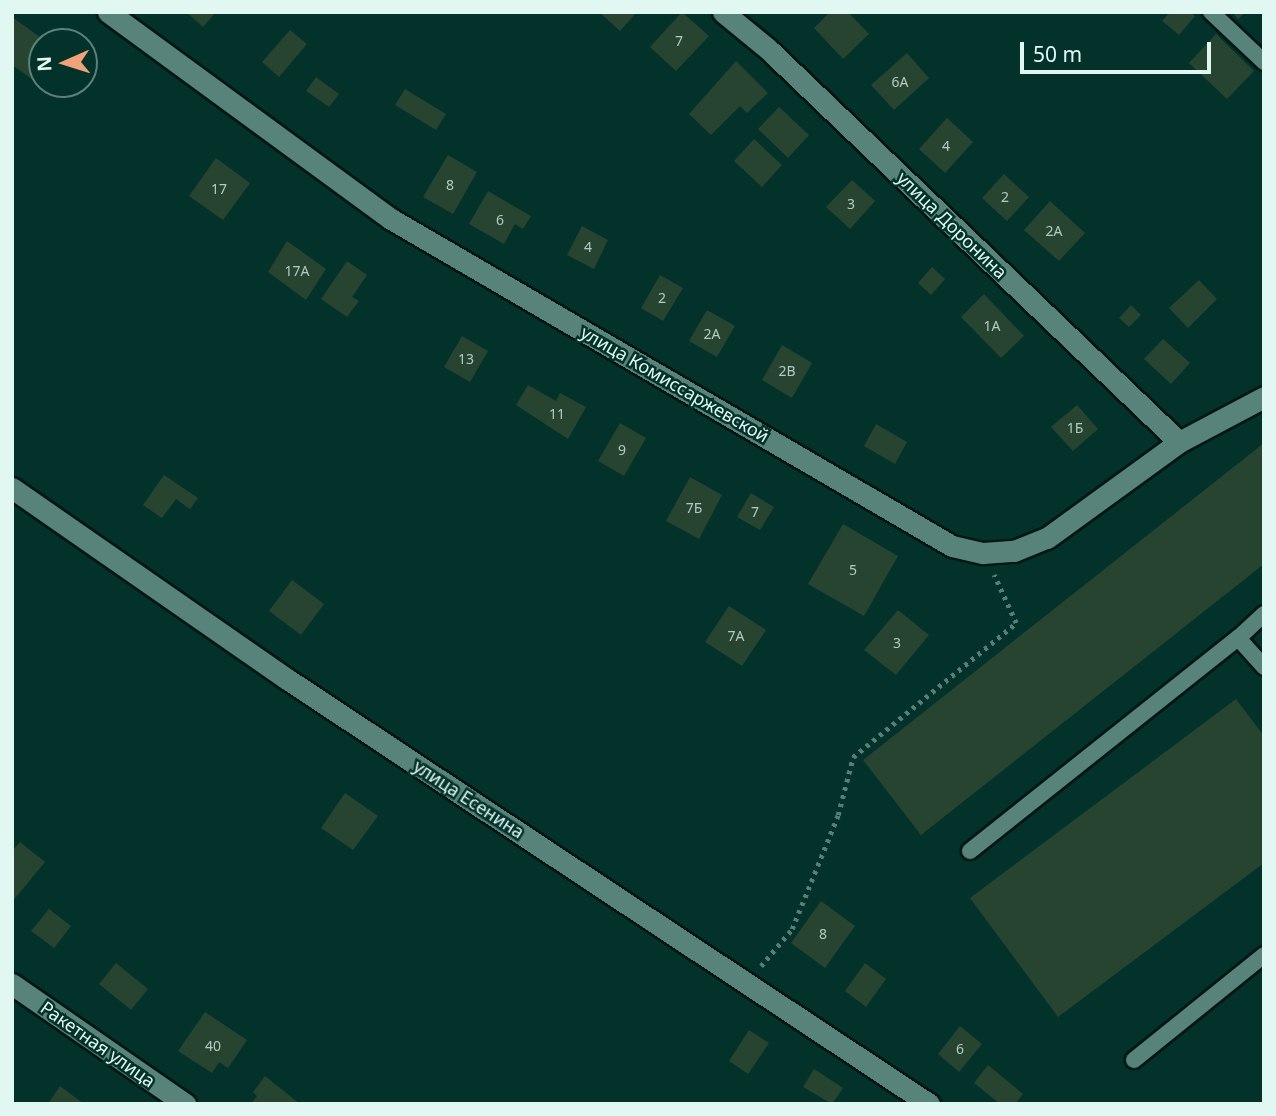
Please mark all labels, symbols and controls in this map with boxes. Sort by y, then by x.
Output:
north arrow [28,28,98,98]
scale bar [1024,28,1215,72]
house number: 7 [675,33,683,49]
text: 50 m [1033,40,1082,68]
text: N [31,56,57,72]
house number: 6А [892,74,908,90]
house number: 4 [942,138,950,154]
street label: улица Доронина [893,167,1011,283]
house number: 8 [446,177,454,193]
house number: 17 [211,181,227,197]
house number: 2 [1001,189,1009,205]
house number: 3 [847,196,855,212]
house number: 6 [496,212,504,228]
house number: 2А [1046,223,1062,239]
house number: 4 [584,239,592,255]
house number: 17А [285,263,309,279]
house number: 2 [658,290,666,306]
house number: 1А [984,318,1000,334]
street label: улица Комиссаржевской [577,321,773,447]
house number: 2А [704,326,720,342]
house number: 13 [458,351,474,367]
house number: 2В [778,363,796,379]
house number: 11 [549,406,565,422]
house number: 1Б [1067,420,1083,436]
house number: 9 [618,442,626,458]
house number: 7Б [686,500,702,516]
house number: 7 [751,504,759,520]
house number: 5 [849,562,857,578]
house number: 7А [728,628,744,644]
house number: 3 [893,635,901,651]
street label: улица Есенина [410,755,528,843]
house number: 8 [819,926,827,942]
street label: Ракетная улица [37,996,159,1092]
house number: 40 [205,1038,221,1054]
house number: 6 [956,1041,964,1057]

